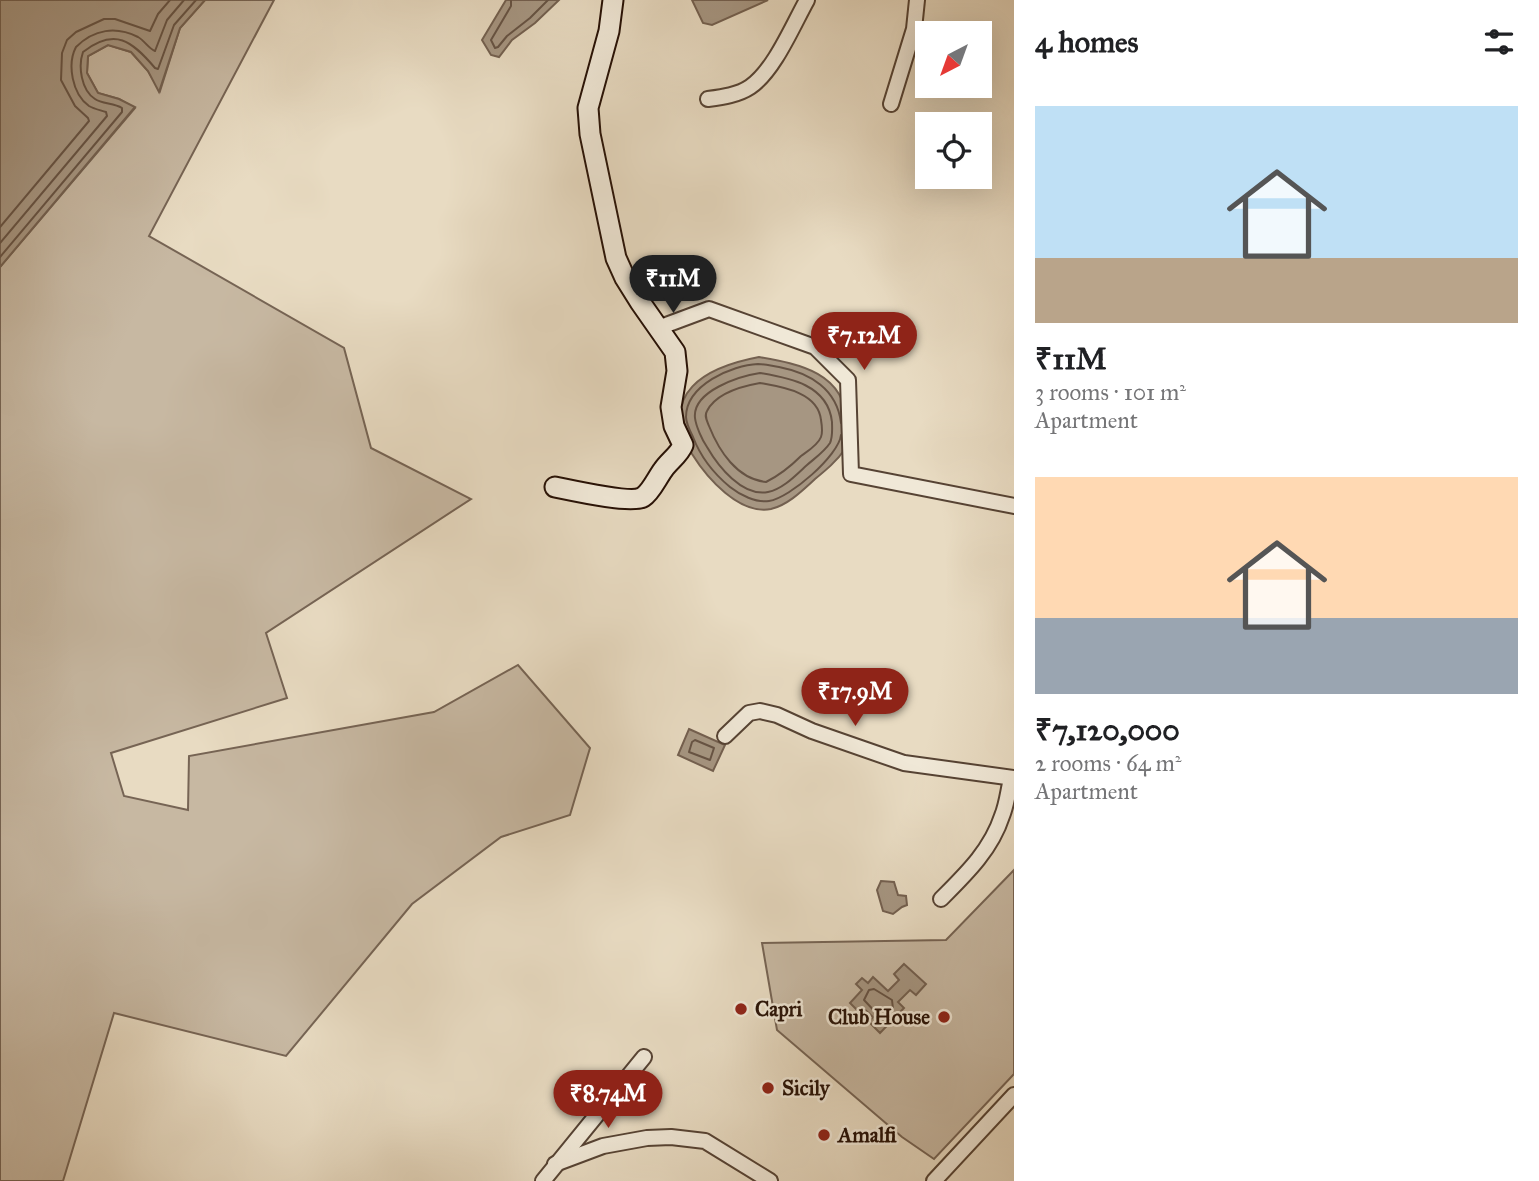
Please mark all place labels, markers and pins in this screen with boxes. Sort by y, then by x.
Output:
pin: ₹11M [632,256,714,315]
pin: ₹7.12M [807,312,921,372]
pin: ₹17.9M [798,668,912,728]
place label: Capri [755,996,802,1022]
marker: Capri [733,1001,749,1017]
place label: Club House [828,1004,930,1030]
marker: Club House [936,1009,952,1025]
pin: ₹8.74M [551,1070,665,1130]
place label: Sicily [782,1075,831,1101]
marker: Sicily [760,1080,776,1096]
place label: Amalfi [836,1122,897,1148]
marker: Amalfi [816,1127,832,1143]

